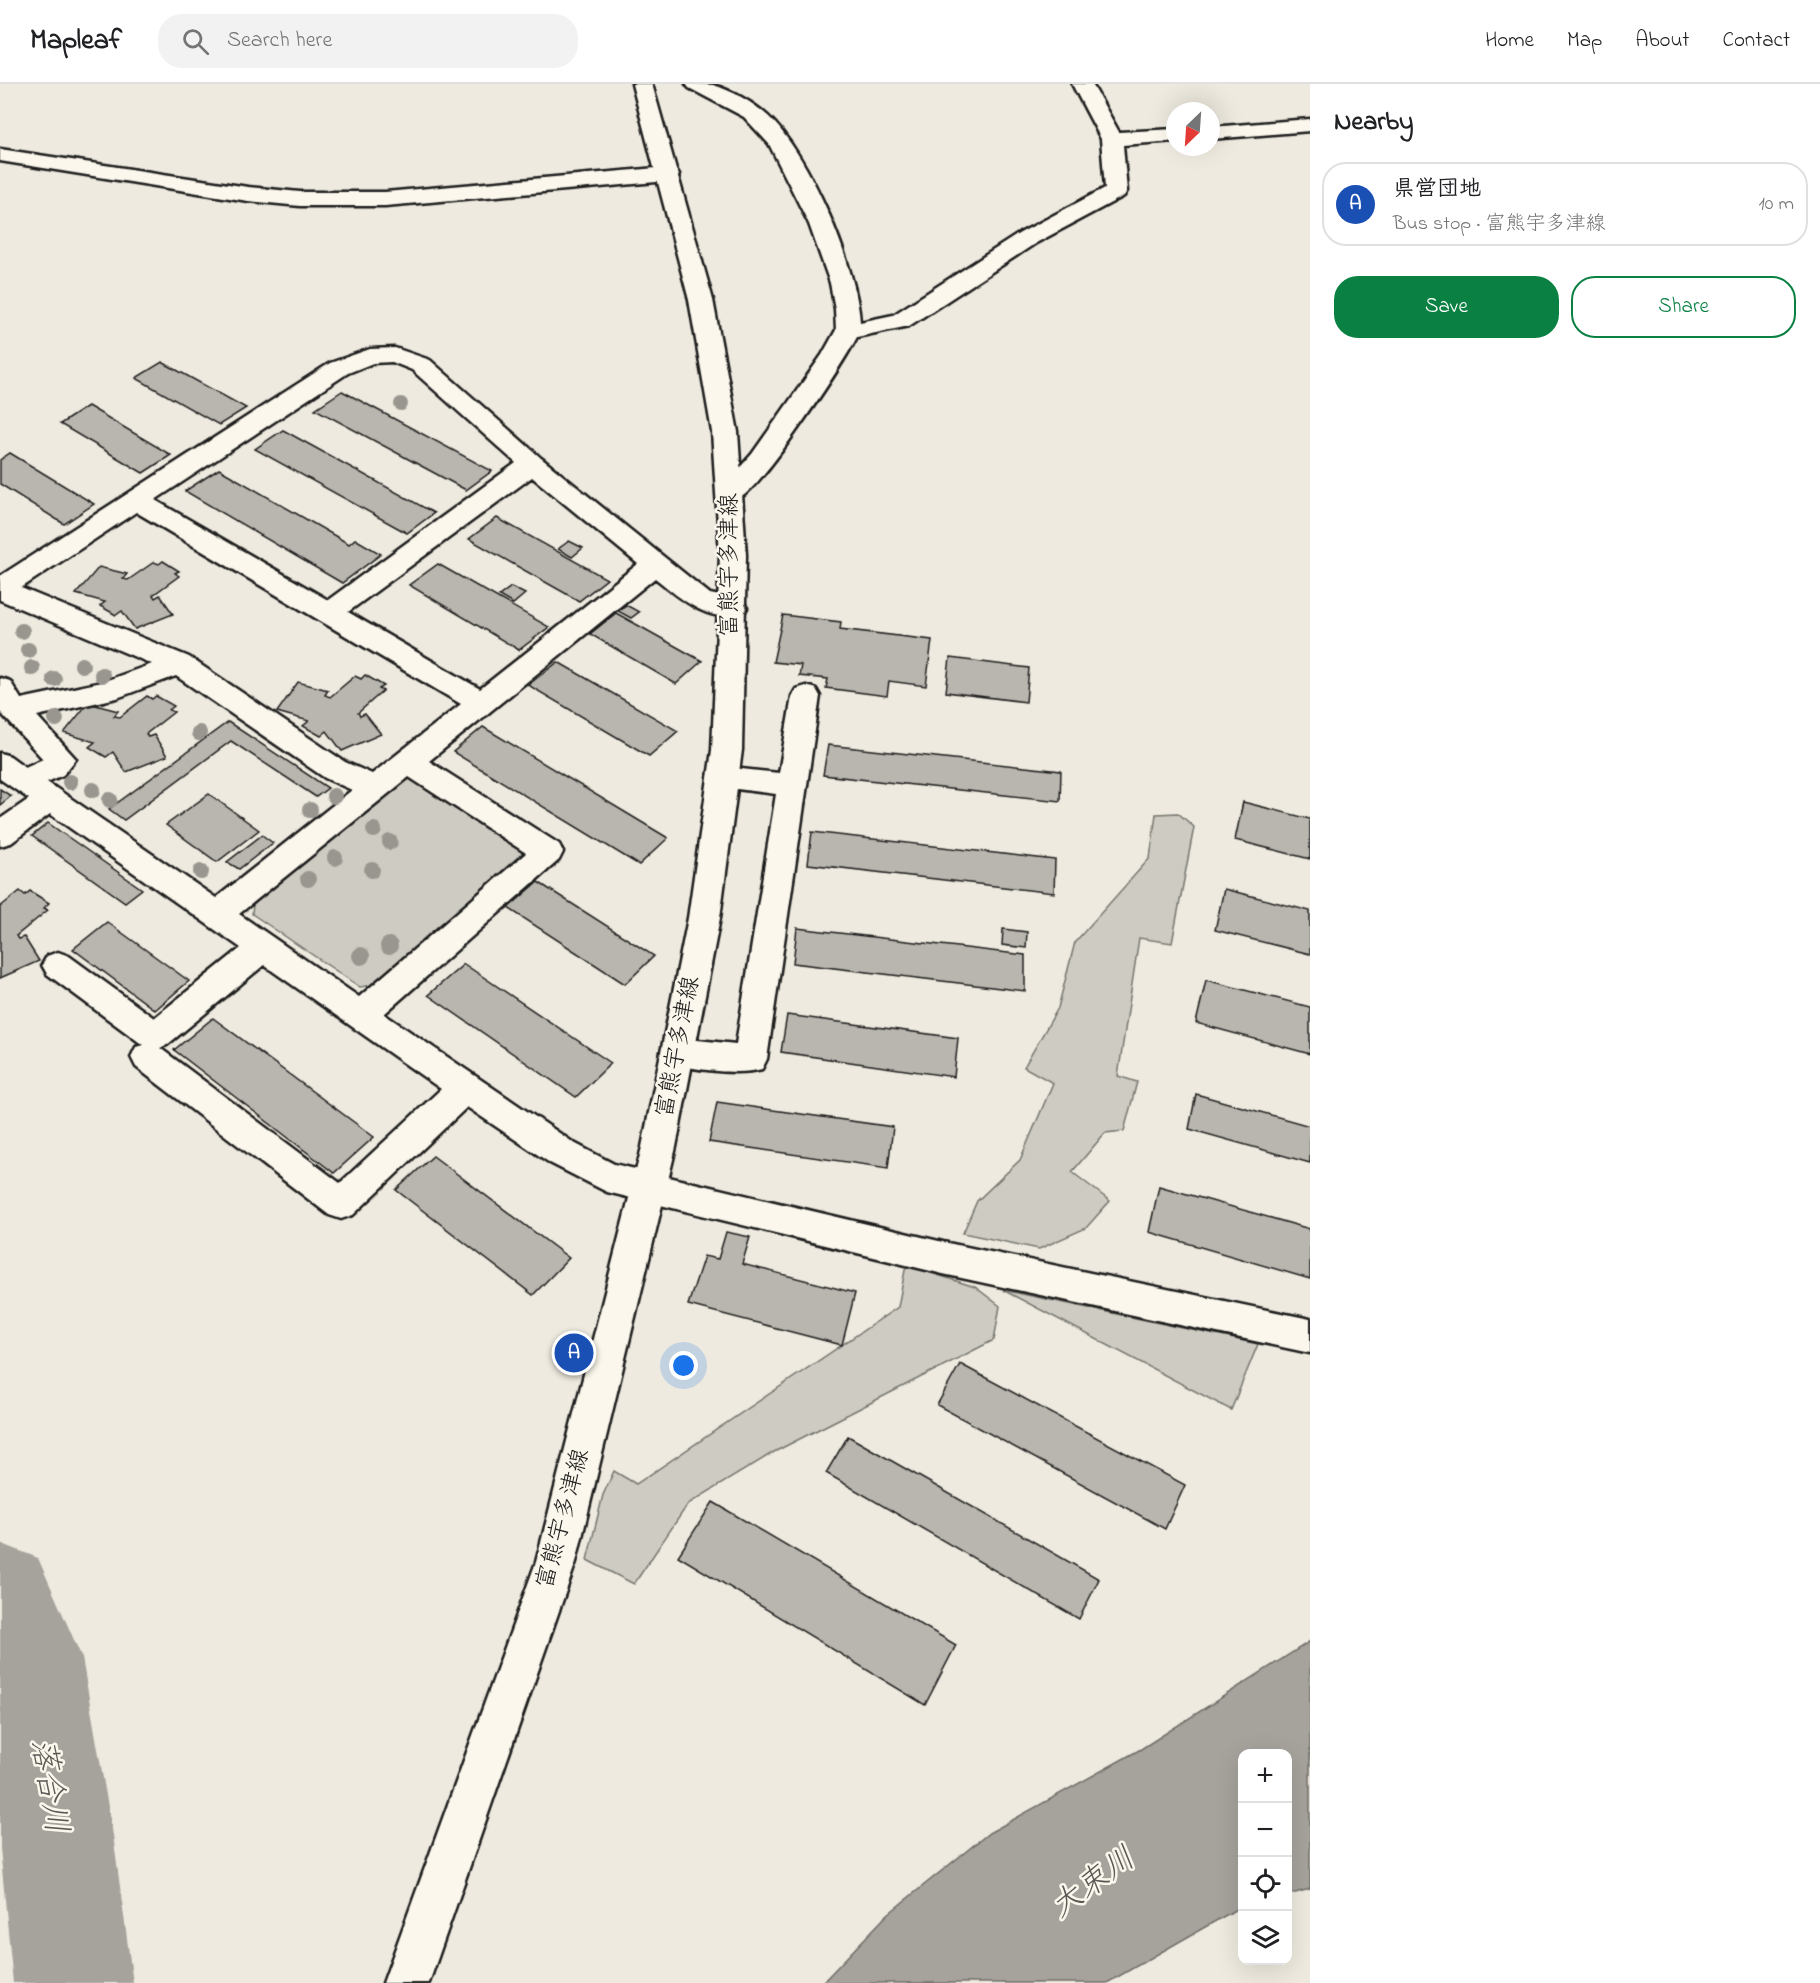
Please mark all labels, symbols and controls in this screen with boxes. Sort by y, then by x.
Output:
search box [158,14,578,68]
text: Mapleaf [30,21,122,62]
icon: search [179,25,212,58]
text: Search here [227,25,332,57]
text: Home [1485,26,1534,56]
text: Map [1567,26,1602,56]
text: About [1635,26,1689,56]
text: Contact [1722,26,1790,56]
north arrow [1166,102,1220,156]
text: Nearby [1334,104,1413,142]
text: 県営団地 [1393,174,1481,206]
text: A [1349,190,1362,219]
text: 10 m [1758,190,1794,219]
text: Bus stop · 富熊宇多津線 [1393,210,1605,239]
button: Save [1334,276,1559,338]
button: Share [1571,276,1796,338]
street label: 富熊宇多津線 [713,493,748,637]
street label: 富熊宇多津線 [648,973,710,1121]
pin: A [554,1330,594,1376]
your location [669,1351,698,1380]
street label: 富熊宇多津線 [528,1445,600,1593]
water label: 落合川 [17,1735,79,1837]
map controls [1238,1749,1292,1965]
button: + [1238,1749,1292,1803]
button: − [1238,1803,1292,1857]
water label: 大束川 [1041,1837,1147,1931]
button: locate [1238,1857,1292,1911]
button: layers [1238,1911,1292,1965]

